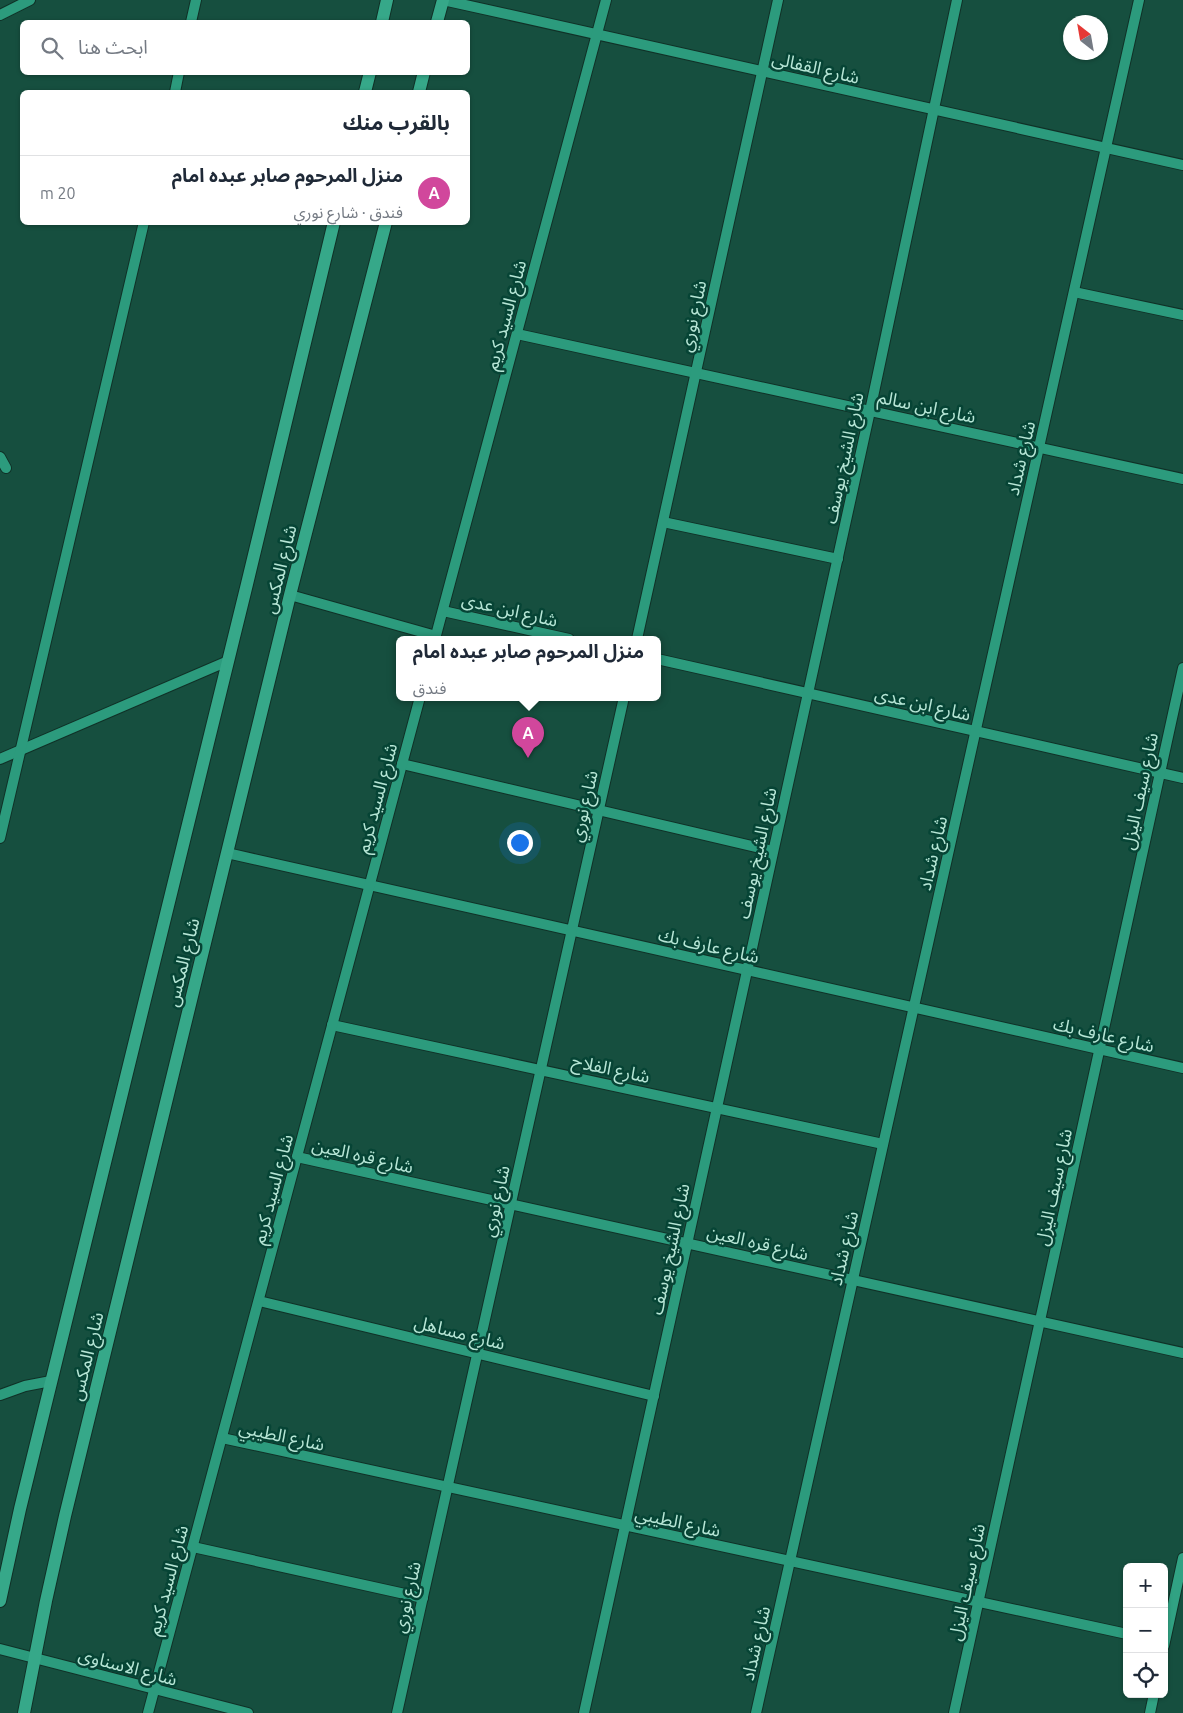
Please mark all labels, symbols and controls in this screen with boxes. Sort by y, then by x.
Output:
north arrow [1063,15,1108,60]
search box [20,20,470,75]
icon: search [38,34,66,62]
text: ابحث هنا [78,36,148,58]
street label: شارع القفالى [769,47,862,92]
text: بالقرب منك [343,110,450,134]
text: منزل المرحوم صابر عبده امام [172,164,403,186]
text: 20 m [40,184,76,202]
text: A [428,184,440,202]
text: فندق · شارع نوري [293,203,403,221]
street label: شارع السيد كريم [481,258,534,374]
street label: شارع نوري [675,278,714,355]
street label: شارع ابن سالم [875,386,978,431]
street label: شارع الشيخ يوسف [819,391,872,527]
street label: شارع شداد [1002,419,1043,498]
street label: شارع المكس [258,523,305,617]
street label: شارع ابن عدى [459,588,560,635]
popup [396,636,661,701]
text: منزل المرحوم صابر عبده امام [413,640,644,662]
text: فندق [413,679,446,697]
street label: شارع ابن عدى [872,682,973,729]
pin: A [512,717,544,758]
street label: شارع سيف اليزل [1117,731,1166,852]
street label: شارع السيد كريم [352,741,405,857]
street label: شارع نوري [565,768,606,845]
street label: شارع الشيخ يوسف [732,786,785,922]
street label: شارع شداد [914,814,955,893]
your location [507,830,533,856]
street label: شارع المكس [161,916,208,1010]
street label: شارع عارف بك [656,924,761,971]
street label: شارع عارف بك [1051,1013,1156,1060]
street label: شارع الفلاح [569,1050,652,1091]
street label: شارع سيف اليزل [1031,1127,1080,1248]
street label: شارع السيد كريم [248,1132,301,1248]
street label: شارع قره العين [309,1134,416,1181]
street label: شارع نوري [477,1163,518,1240]
street label: شارع الشيخ يوسف [645,1182,698,1318]
street label: شارع شداد [825,1209,866,1288]
street label: شارع قره العين [704,1221,811,1268]
street label: شارع المكس [65,1310,112,1404]
street label: شارع مساهل [411,1311,507,1358]
street label: شارع الطيبي [236,1416,327,1459]
street label: شارع الطيبي [632,1502,723,1545]
street label: شارع سيف اليزل [944,1522,993,1643]
street label: شارع السيد كريم [143,1523,196,1639]
street label: شارع نوري [388,1559,429,1636]
map controls [1123,1563,1168,1698]
button: + [1123,1563,1168,1608]
street label: شارع شداد [737,1604,778,1683]
button: − [1123,1608,1168,1653]
street label: شارع الاسناوى [75,1643,179,1694]
button: locate [1123,1653,1168,1698]

